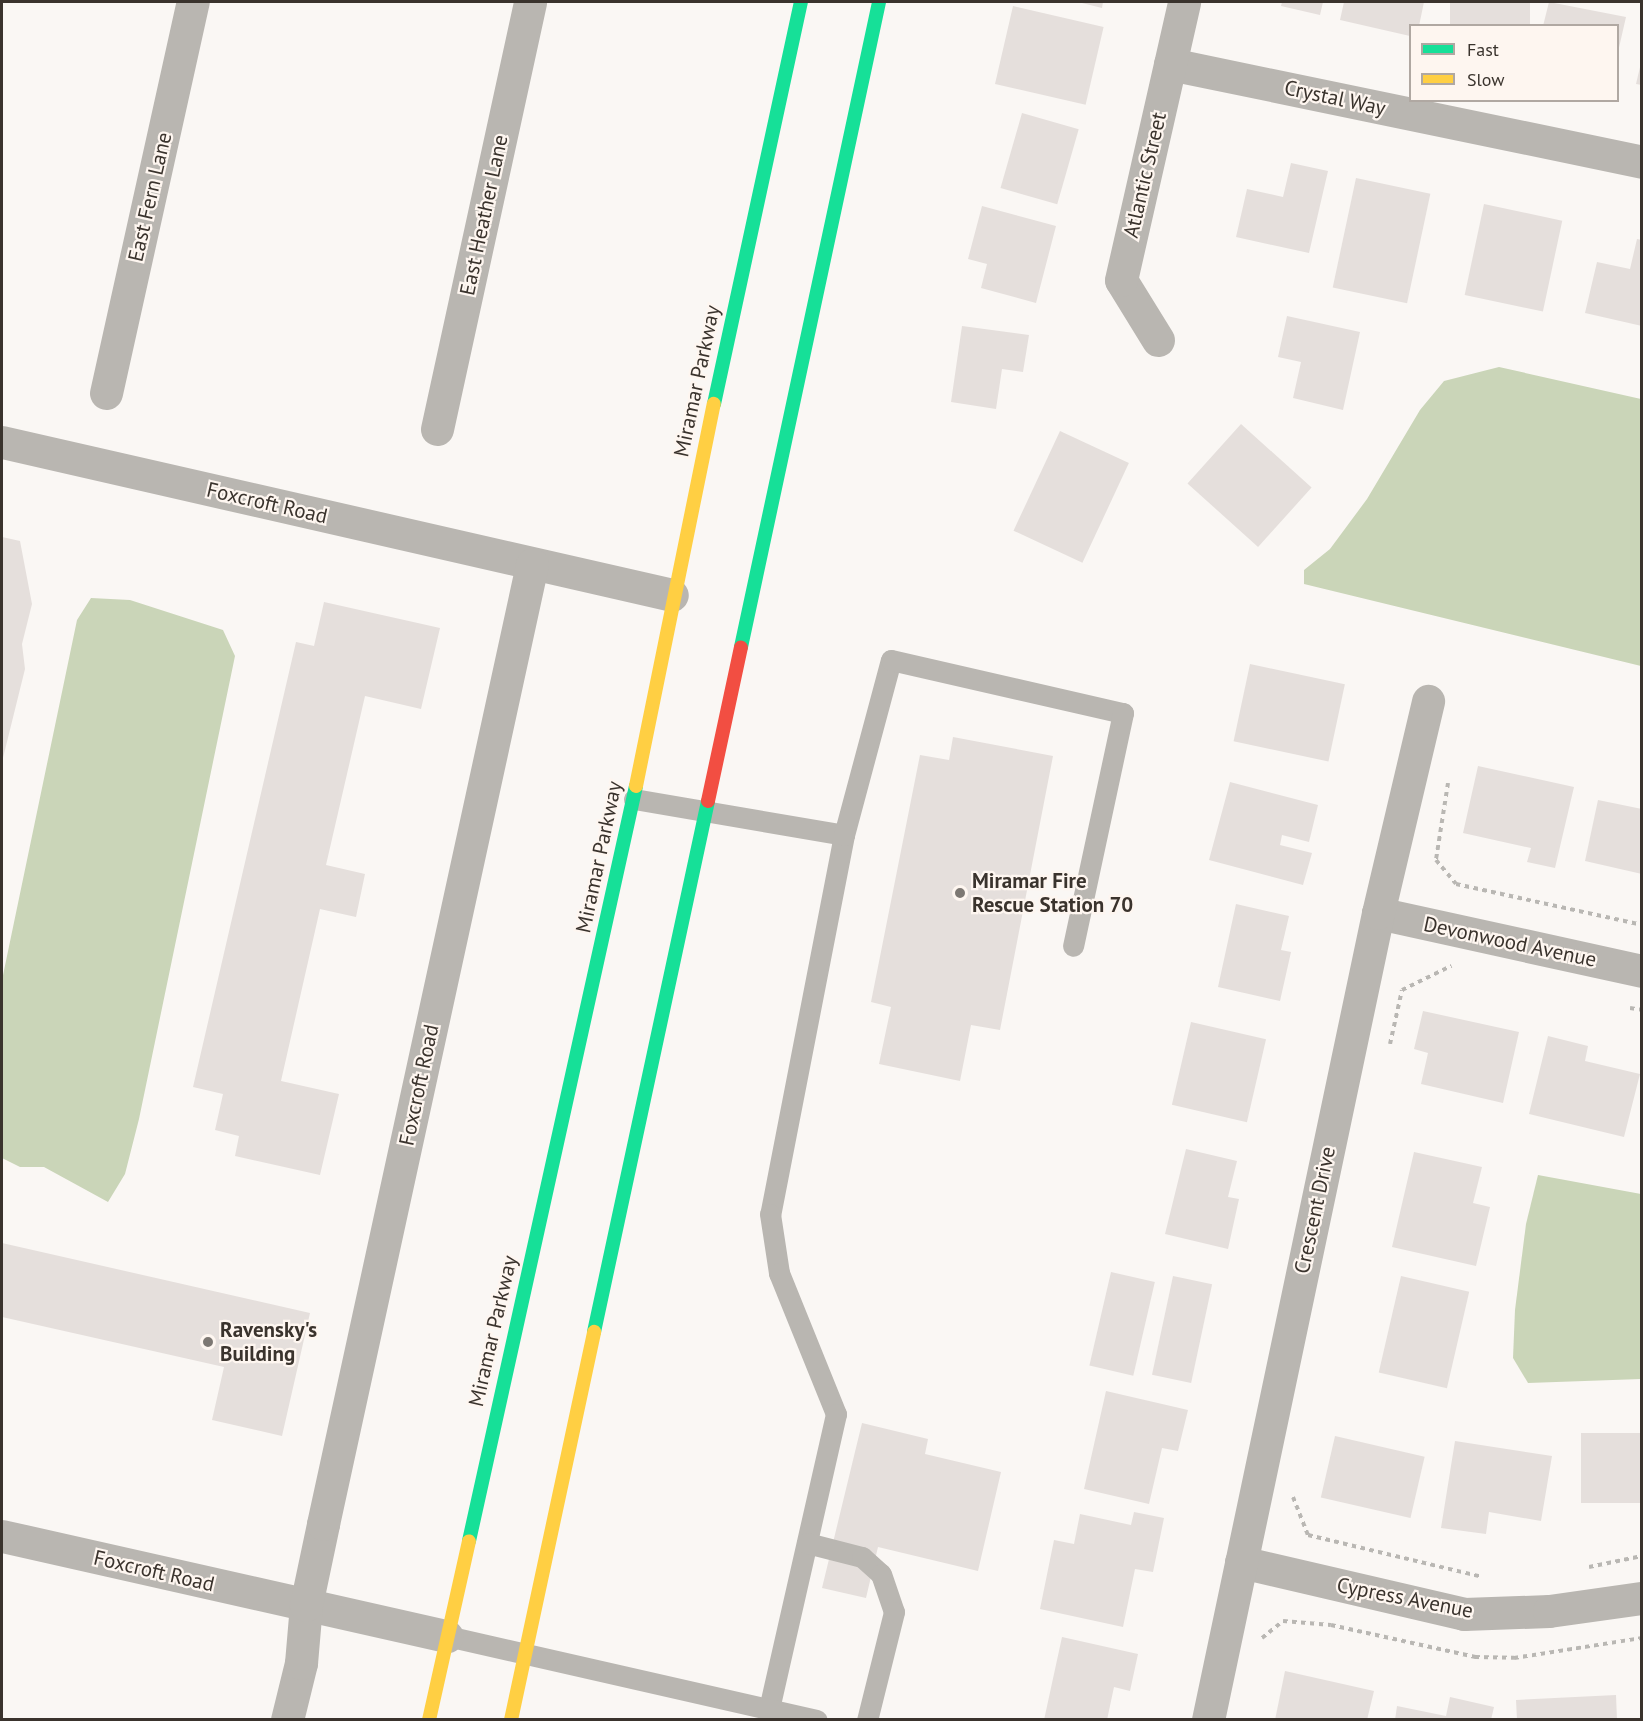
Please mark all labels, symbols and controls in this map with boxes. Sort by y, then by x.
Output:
legend [1409,24,1619,102]
text: Fast [1467,38,1499,61]
text: Slow [1467,68,1505,91]
street label: Crystal Way [1282,75,1388,121]
street label: Atlantic Street [1118,110,1172,240]
street label: East Fern Lane [123,130,177,264]
street label: East Heather Lane [455,132,513,298]
street label: Miramar Parkway [669,303,725,459]
street label: Foxcroft Road [204,477,330,529]
street label: Miramar Parkway [571,779,627,935]
place label: Miramar Fire Rescue Station 70 [972,868,1133,918]
marker: Miramar Fire Rescue Station 70 [953,886,967,900]
street label: Devonwood Avenue [1421,911,1599,973]
street label: Foxcroft Road [394,1022,444,1148]
street label: Crescent Drive [1289,1144,1341,1276]
street label: Miramar Parkway [463,1253,523,1409]
place label: Ravensky's Building [220,1317,317,1367]
marker: Ravensky's Building [201,1335,215,1349]
street label: Foxcroft Road [91,1545,217,1597]
street label: Cypress Avenue [1334,1572,1476,1624]

